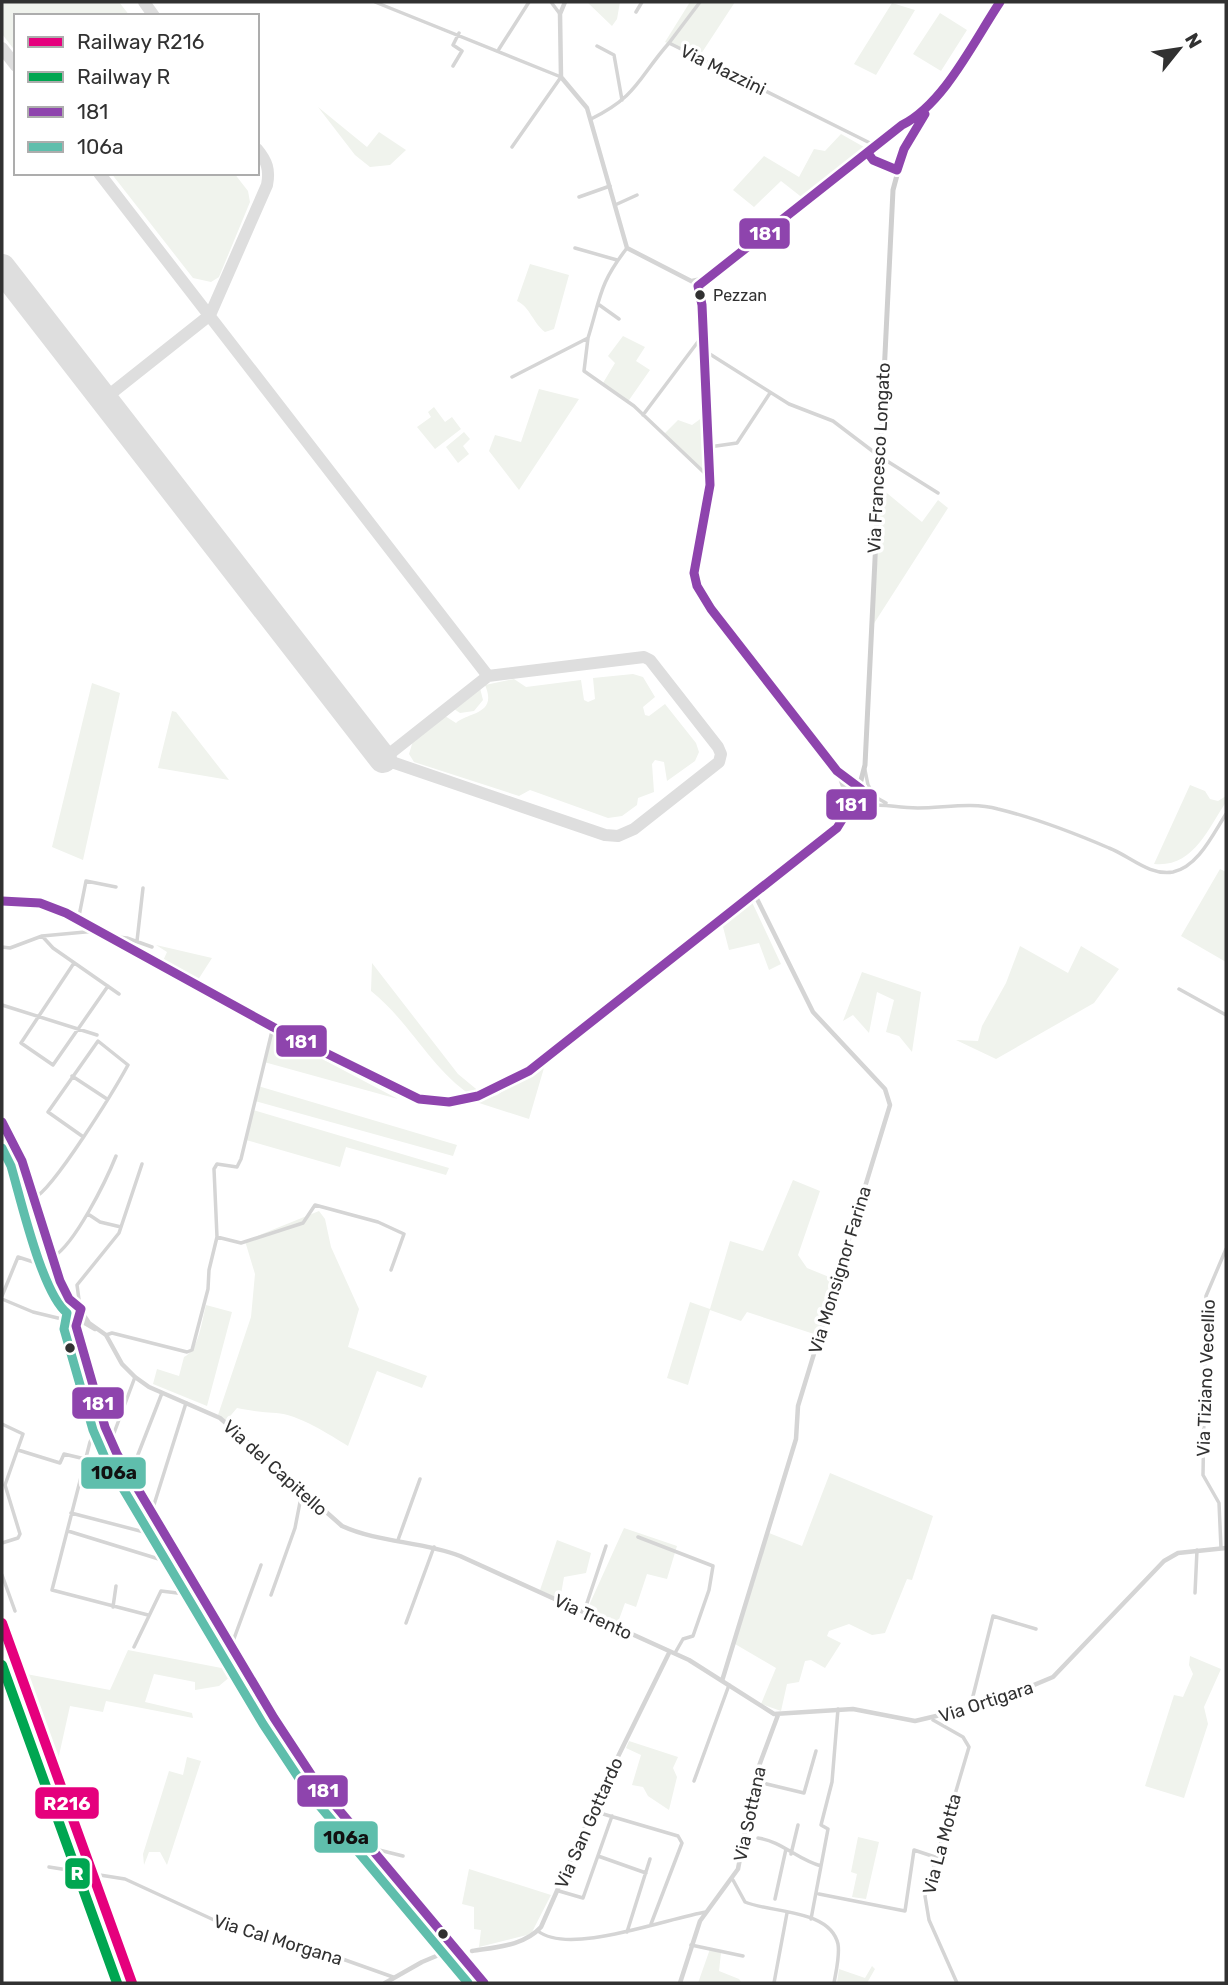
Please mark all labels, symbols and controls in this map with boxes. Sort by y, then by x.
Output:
legend [14,14,259,175]
north arrow [1144,14,1214,84]
text: Railway R216 [77,29,204,54]
text: N [1180,29,1207,52]
street label: Via Mazzini [677,40,769,100]
text: Railway R [77,64,170,89]
text: 181 [77,99,108,124]
text: 106a [77,134,124,159]
line badge: 181 [738,217,791,250]
text: 181 [749,222,781,245]
place label: Pezzan [713,286,767,305]
marker: Pezzan [693,288,707,302]
street label: Via Francesco Longato [863,362,895,554]
line badge: 181 [825,788,878,821]
text: 181 [835,793,867,816]
line badge: 181 [275,1024,328,1058]
text: 181 [285,1030,317,1053]
street label: Via Monsignor Farina [804,1183,876,1357]
street label: Via Tiziano Vecellio [1192,1299,1220,1457]
unlabelled marker [63,1341,77,1355]
line badge: 181 [71,1386,125,1420]
text: 181 [82,1392,114,1415]
street label: Via del Capitello [218,1415,332,1521]
line badge: 106a [80,1456,147,1490]
text: 106a [91,1461,137,1484]
street label: Via Trento [550,1589,636,1645]
street label: Via Ortigara [936,1676,1036,1728]
street label: Via San Gottardo [550,1754,628,1892]
street label: Via Sottana [729,1764,771,1864]
line badge: 181 [296,1774,349,1808]
text: 181 [307,1779,339,1802]
line badge: R216 [34,1786,100,1820]
street label: Via La Motta [918,1791,966,1897]
text: R216 [43,1792,91,1815]
line badge: 106a [313,1820,379,1854]
text: 106a [323,1826,369,1849]
line badge: R [64,1857,91,1890]
text: R [70,1862,84,1885]
street label: Via Cal Morgana [211,1910,345,1970]
unlabelled marker [436,1927,450,1941]

